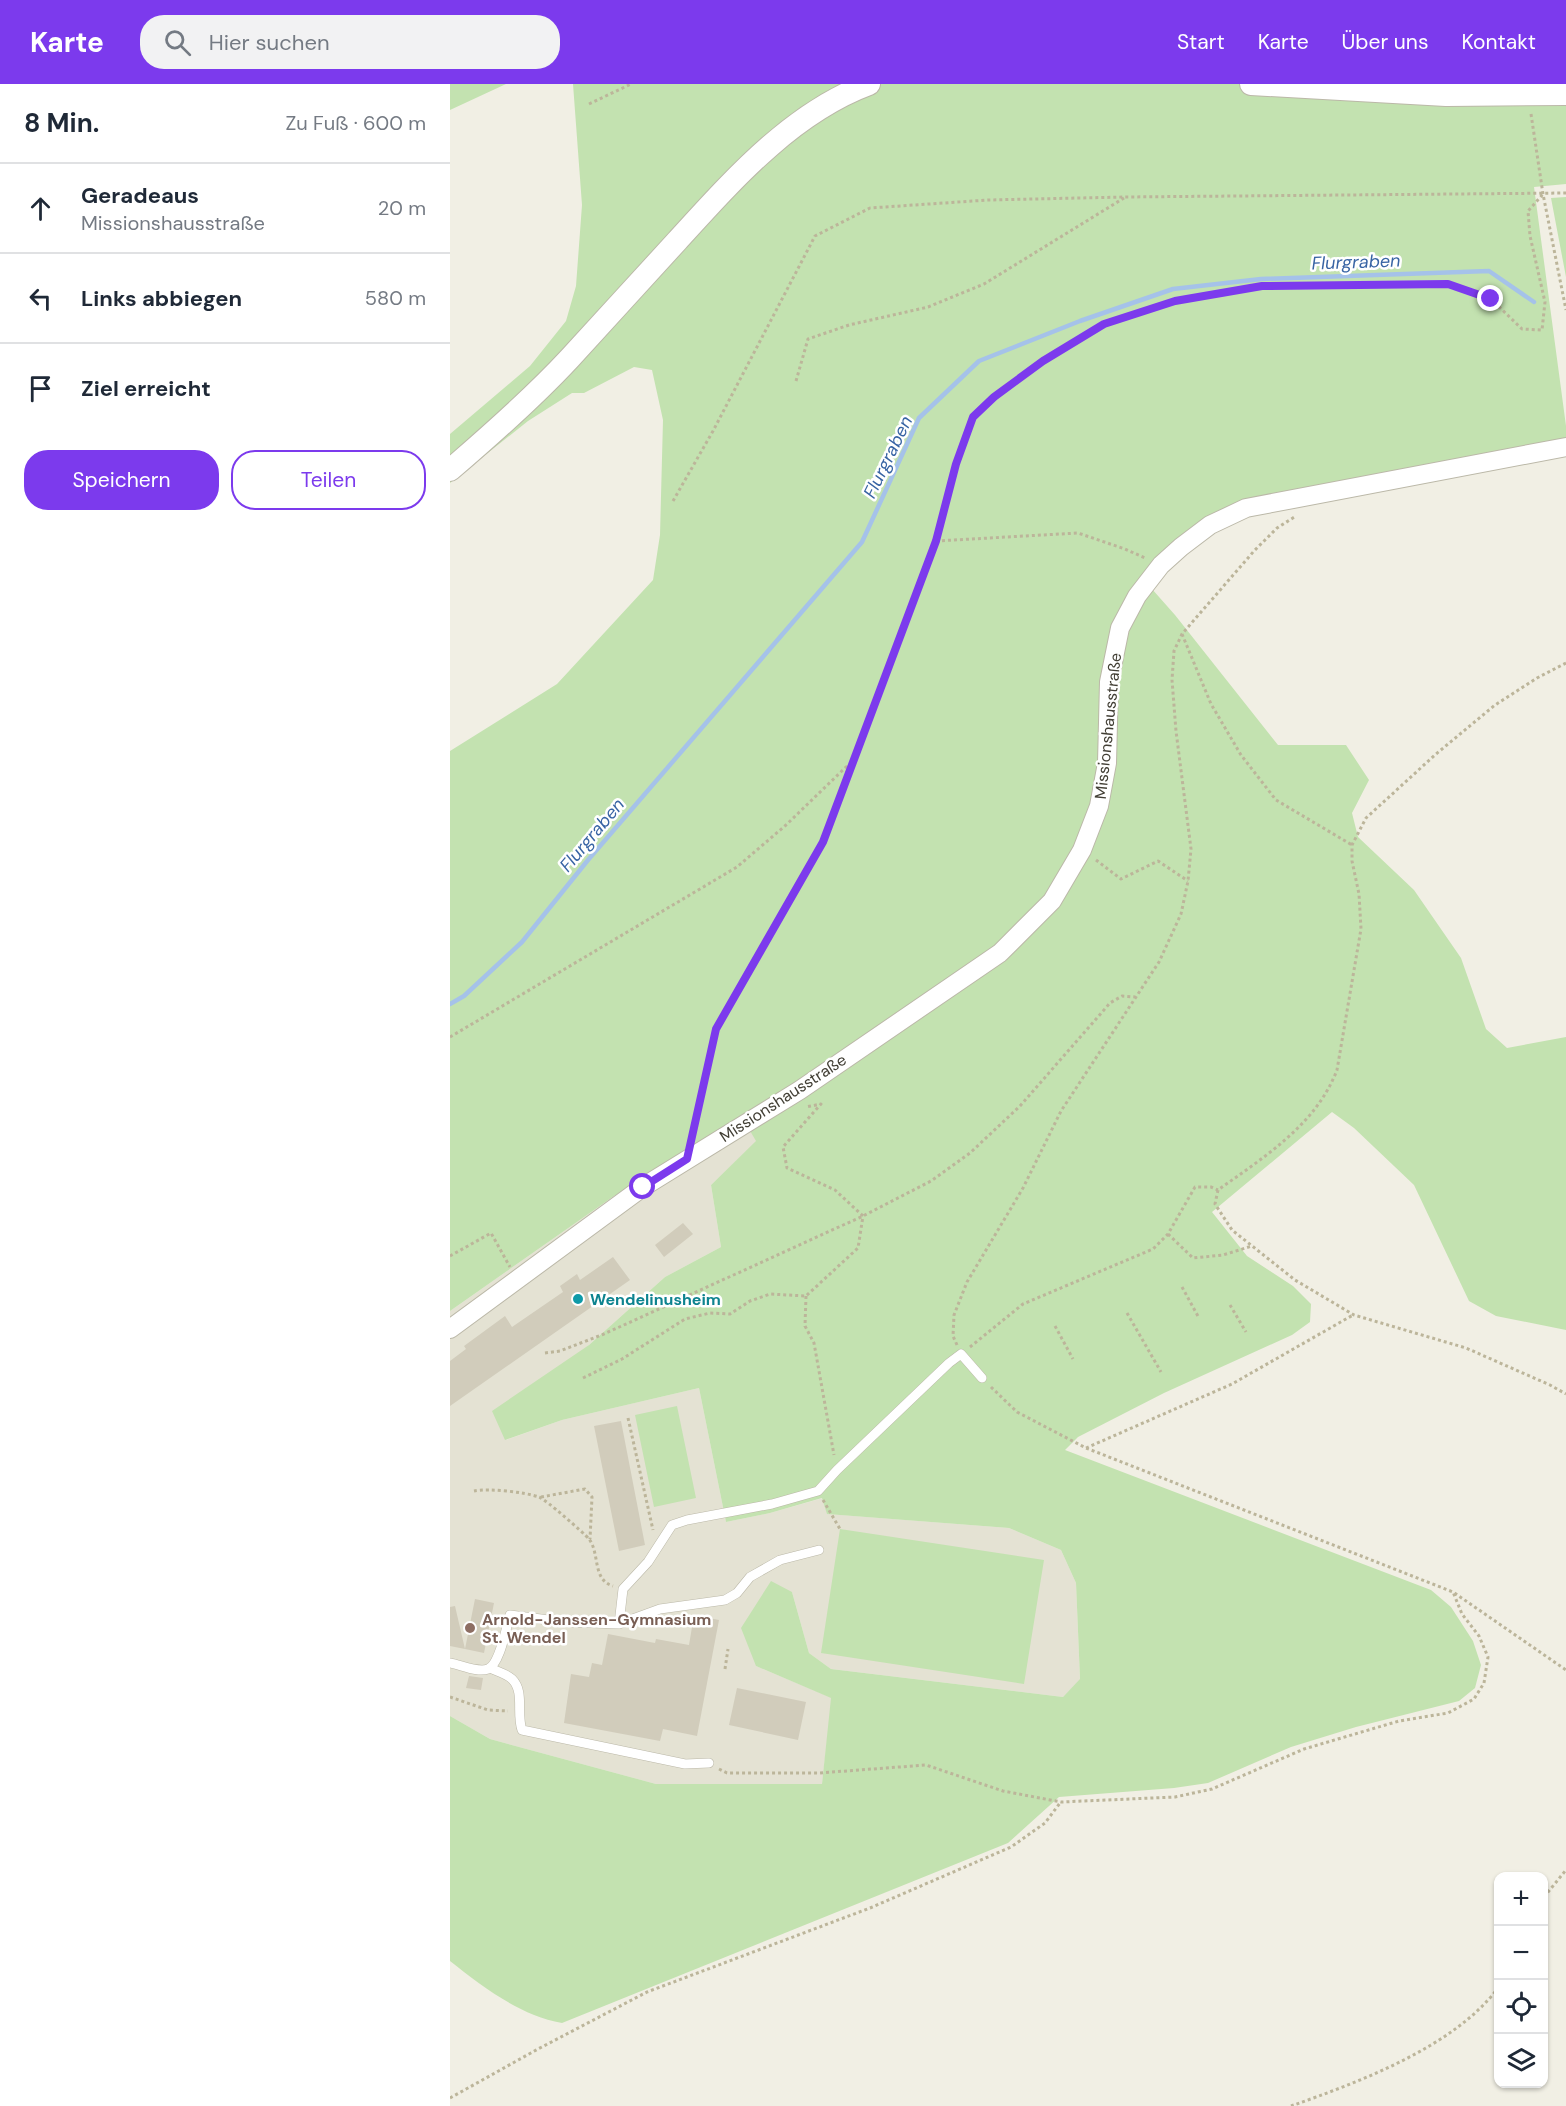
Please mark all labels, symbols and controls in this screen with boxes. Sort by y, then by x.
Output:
search box [140,15,560,69]
text: Karte [30,24,104,61]
icon: search [161,26,194,59]
text: Hier suchen [209,28,330,57]
text: Start [1177,28,1225,56]
text: Karte [1258,28,1309,56]
text: Über uns [1342,28,1428,56]
text: Kontakt [1461,28,1536,56]
text: 8 Min. [24,106,99,140]
text: Zu Fuß · 600 m [285,110,426,136]
text: Geradeaus [81,181,199,210]
icon: ahead [24,192,57,225]
text: 20 m [378,195,426,221]
text: Missionshausstraße [81,210,265,236]
water label: Flurgraben [1311,248,1401,276]
icon: left [24,282,57,315]
text: Links abbiegen [81,284,242,313]
text: 580 m [365,285,426,311]
route end [1477,285,1503,311]
icon: arrive [24,372,57,405]
text: Ziel erreicht [81,374,211,403]
water label: Flurgraben [858,412,918,502]
button: Speichern [24,450,219,510]
button: Teilen [231,450,426,510]
street label: Missionshausstraße [1090,652,1126,800]
water label: Flurgraben [554,793,630,877]
street label: Missionshausstraße [716,1049,850,1147]
route start [629,1173,655,1199]
place label: Wendelinusheim [590,1289,721,1310]
marker: Wendelinusheim [571,1292,585,1306]
place label: Arnold-Janssen-Gymnasium St. Wendel [482,1609,711,1648]
marker: Arnold-Janssen-Gymnasium St. Wendel [463,1621,477,1635]
map controls [1494,1872,1548,2088]
button: + [1494,1872,1548,1926]
button: − [1494,1926,1548,1980]
button: locate [1494,1980,1548,2034]
button: layers [1494,2034,1548,2088]

